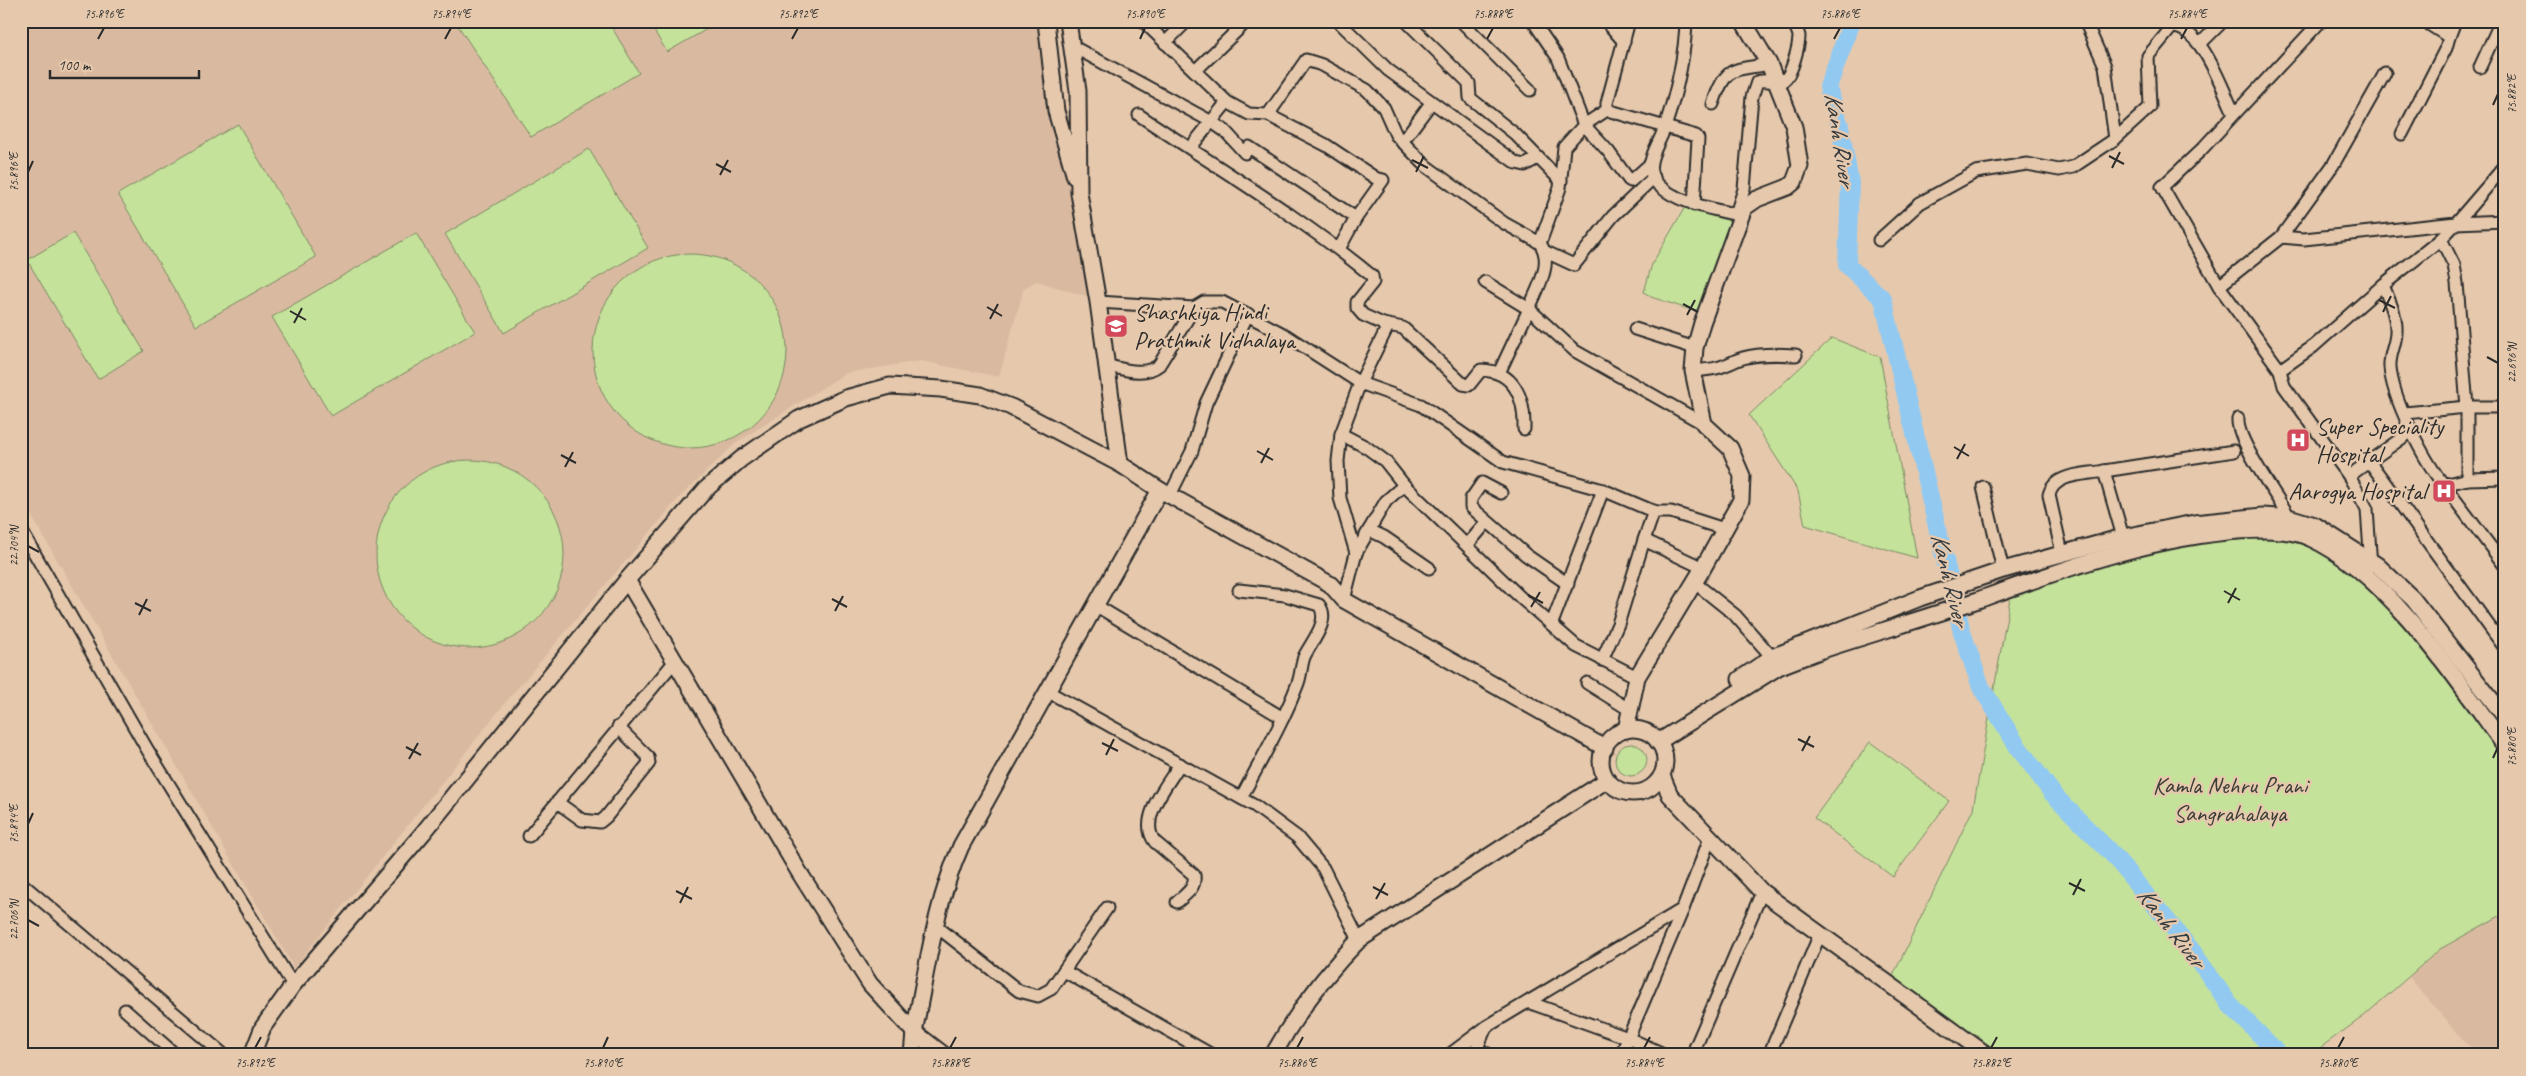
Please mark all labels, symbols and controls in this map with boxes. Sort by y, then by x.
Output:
text: 75.896°E [84,6,125,22]
text: 75.894°E [431,6,472,22]
text: 75.892°E [778,6,819,22]
text: 75.890°E [1125,6,1166,22]
text: 75.888°E [1473,6,1514,22]
text: 75.886°E [1820,6,1861,22]
text: 75.884°E [2167,6,2208,22]
scale bar [50,48,199,80]
text: 100 m [58,56,92,75]
text: 75.882°E [2504,73,2520,114]
water label: Kanh River [1817,90,1864,193]
text: 75.896°E [6,151,22,192]
place label: Shashkiya Hindi Prathmik Vidhalaya [1134,297,1297,355]
school or university icon: Shashkiya Hindi Prathmik Vidhalaya [1103,313,1129,339]
text: 22.696°N [2504,341,2520,383]
place label: Super Speciality Hospital [2316,411,2445,469]
hospital icon: Super Speciality Hospital [2285,427,2311,453]
place label: Aarogya Hospital [2288,476,2430,506]
hospital icon: Aarogya Hospital [2431,478,2457,504]
text: 22.704°N [6,524,22,566]
water label: Kanh River [1923,530,1978,633]
text: 75.880°E [2504,726,2520,767]
park label: Kamla Nehru Prani Sangrahalaya [2153,770,2311,828]
text: 75.894°E [6,803,22,844]
water label: Kanh River [2130,880,2215,978]
text: 22.706°N [6,898,22,940]
text: 75.892°E [235,1055,276,1071]
text: 75.890°E [583,1055,624,1071]
text: 75.888°E [930,1055,971,1071]
text: 75.886°E [1277,1055,1318,1071]
text: 75.884°E [1624,1055,1665,1071]
text: 75.882°E [1971,1055,2012,1071]
text: 75.880°E [2318,1055,2359,1071]

